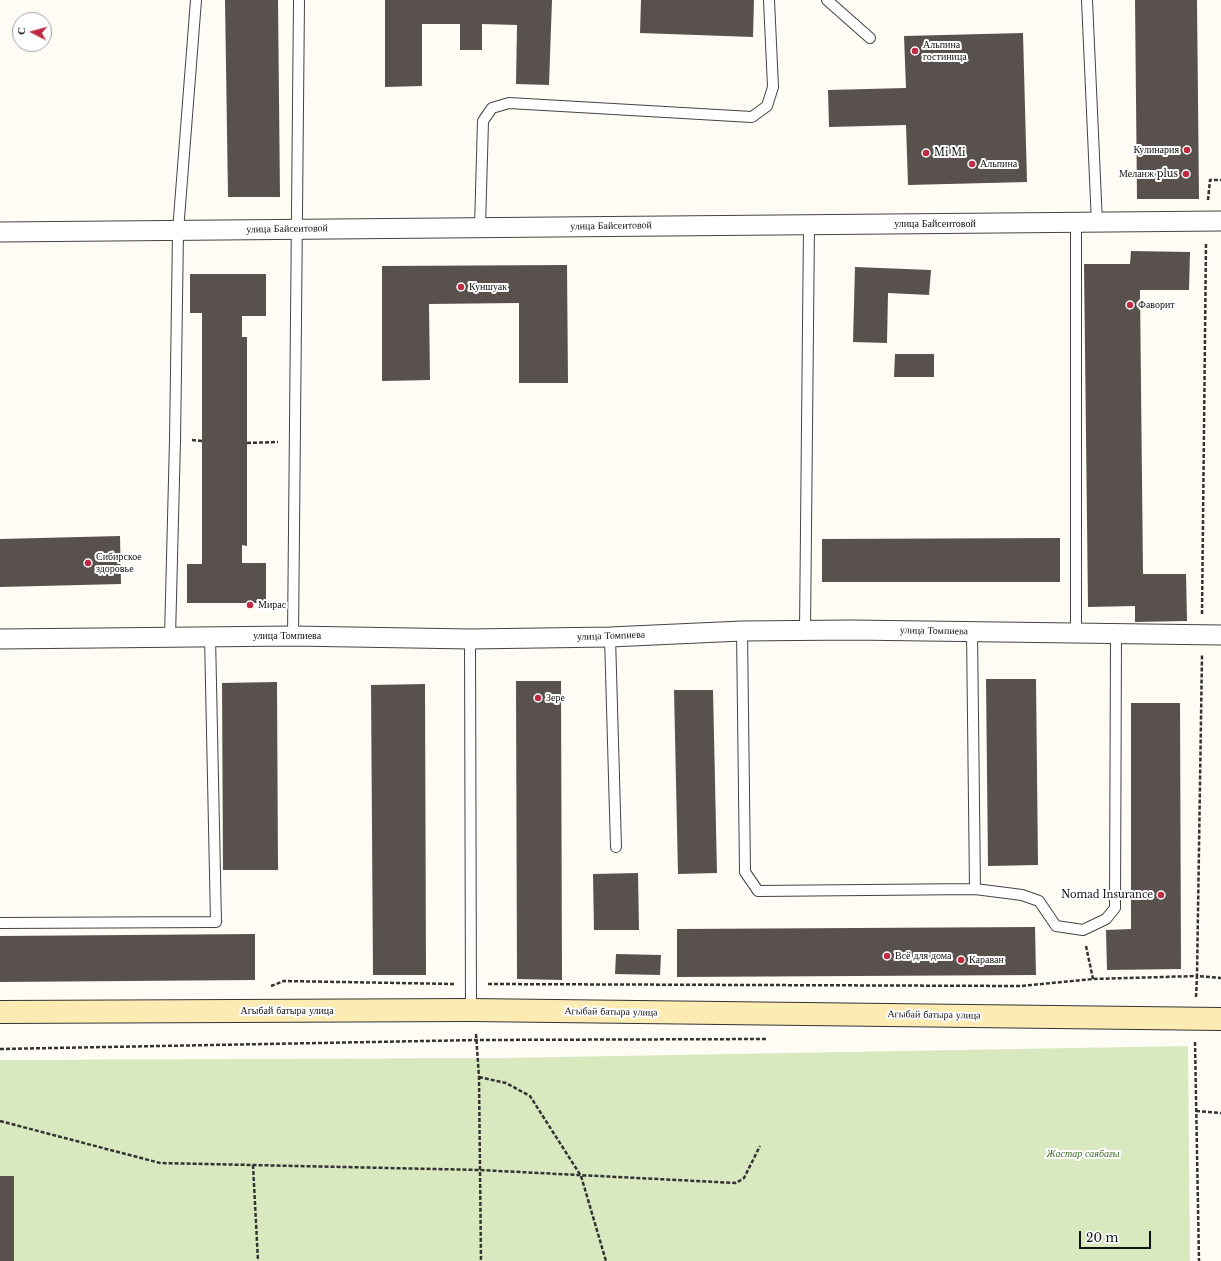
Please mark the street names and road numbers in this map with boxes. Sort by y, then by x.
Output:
street label: улица Байсеитовой [894,218,976,230]
street label: улица Байсеитовой [570,219,652,233]
street label: улица Байсеитовой [246,222,328,236]
street label: улица Томпиева [900,624,968,638]
street label: улица Томпиева [577,629,645,643]
street label: улица Томпиева [253,630,321,642]
street label: Агыбай батыра улица [240,1005,334,1017]
street label: Агыбай батыра улица [564,1005,658,1019]
street label: Агыбай батыра улица [887,1008,981,1022]

